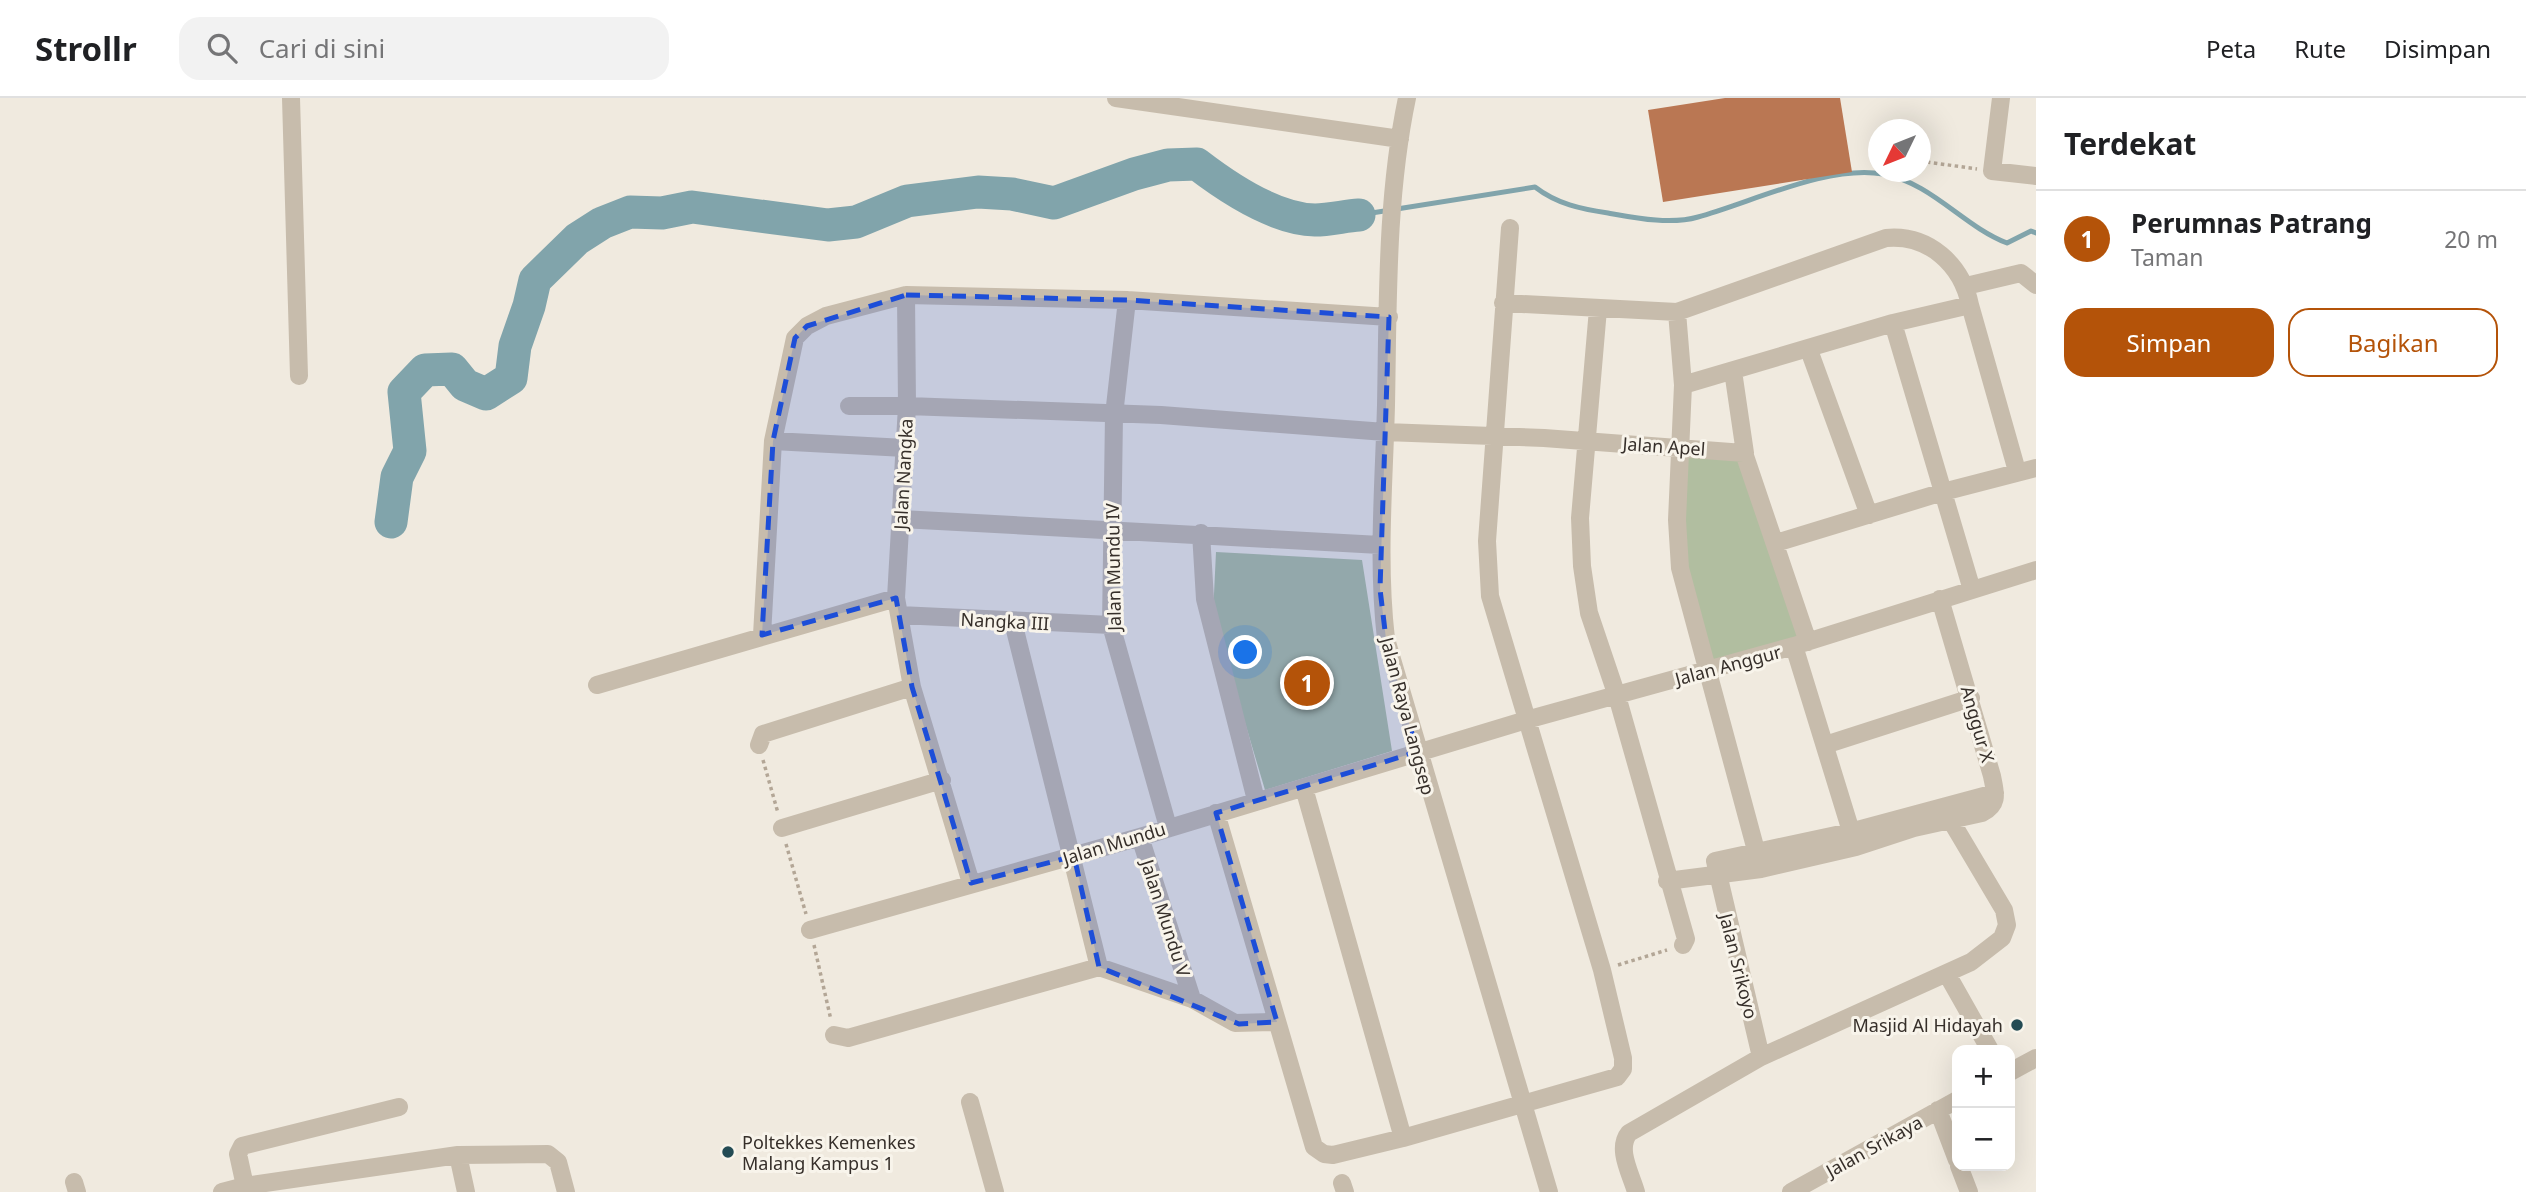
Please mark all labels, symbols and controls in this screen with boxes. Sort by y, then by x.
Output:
search box [179,17,669,80]
text: Strollr [35,26,137,71]
icon: search [203,29,241,67]
text: Cari di sini [259,30,385,66]
text: Peta [2206,32,2256,65]
text: Rute [2294,32,2346,65]
text: Disimpan [2384,32,2491,65]
north arrow [1868,119,1931,182]
text: Terdekat [2064,123,2196,164]
text: Perumnas Patrang [2131,205,2372,241]
text: 1 [2080,223,2094,255]
text: 20 m [2444,223,2498,255]
text: Taman [2131,241,2203,273]
button: Simpan [2064,308,2274,377]
button: Bagikan [2288,308,2498,377]
street label: Jalan Nangka [888,418,918,532]
street label: Jalan Apel [1620,431,1706,461]
street label: Jalan Mundu IV [1100,503,1126,633]
street label: Nangka III [960,607,1050,635]
street label: Jalan Raya Langsep [1375,633,1441,798]
your location [1228,635,1262,669]
street label: Jalan Anggur [1670,639,1784,691]
pin: 1 [1284,657,1330,709]
street label: Anggur X [1956,683,2000,765]
street label: Jalan Mundu [1058,816,1168,871]
street label: Jalan Mundu V [1135,854,1196,980]
street label: Jalan Srikoyo [1714,909,1764,1021]
place label: Masjid Al Hidayah [1853,1013,2003,1037]
marker: Masjid Al Hidayah [2009,1017,2025,1033]
map controls [1952,1045,2015,1171]
button: + [1952,1045,2015,1108]
button: − [1952,1108,2015,1171]
street label: Jalan Srikaya [1820,1110,1926,1183]
place label: Poltekkes Kemenkes Malang Kampus 1 [742,1130,916,1175]
marker: Poltekkes Kemenkes Malang Kampus 1 [720,1144,736,1160]

